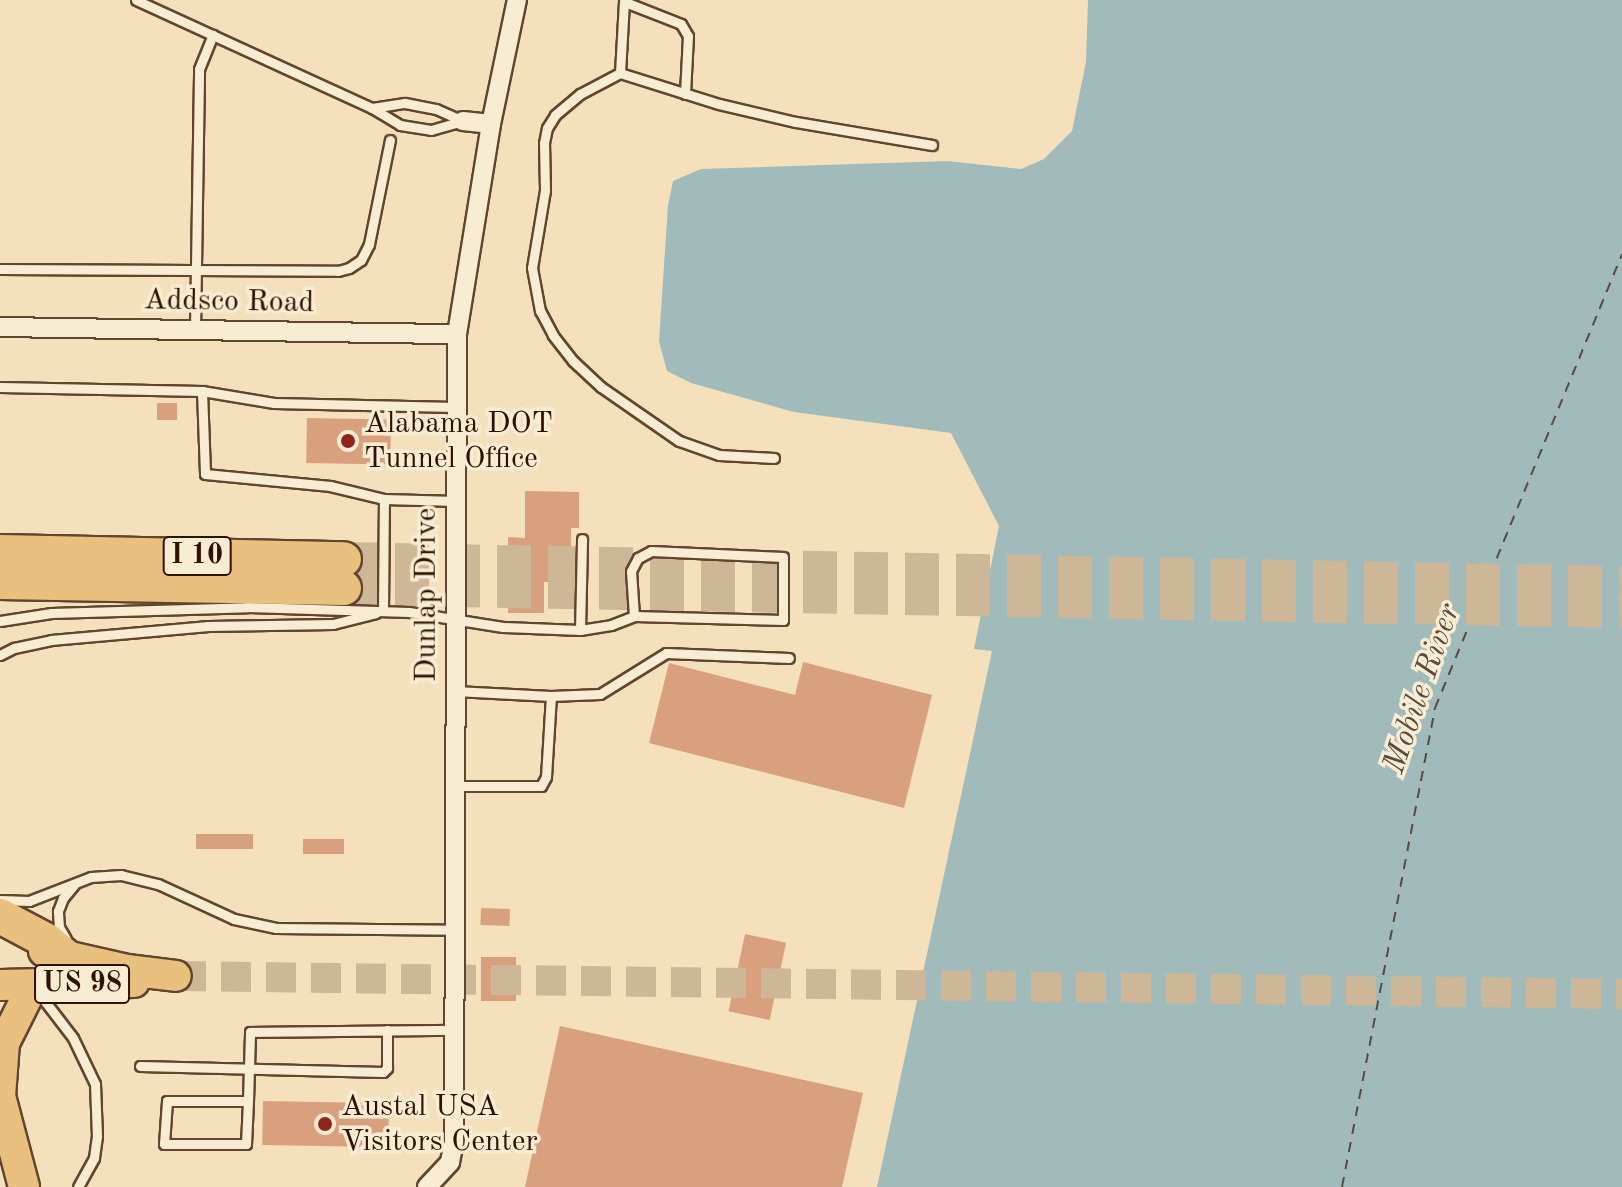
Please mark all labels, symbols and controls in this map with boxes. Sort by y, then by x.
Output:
street label: Addsco Road [143,283,315,321]
place label: Alabama DOT Tunnel Office [364,406,553,476]
marker: Alabama DOT Tunnel Office [339,432,357,450]
street label: Dunlap Drive [409,508,445,682]
road number: I 10 [161,532,233,580]
water label: Mobile River [1376,599,1470,779]
road number: US 98 [34,960,130,1008]
place label: Austal USA Visitors Center [341,1089,538,1160]
marker: Austal USA Visitors Center [316,1115,334,1133]

